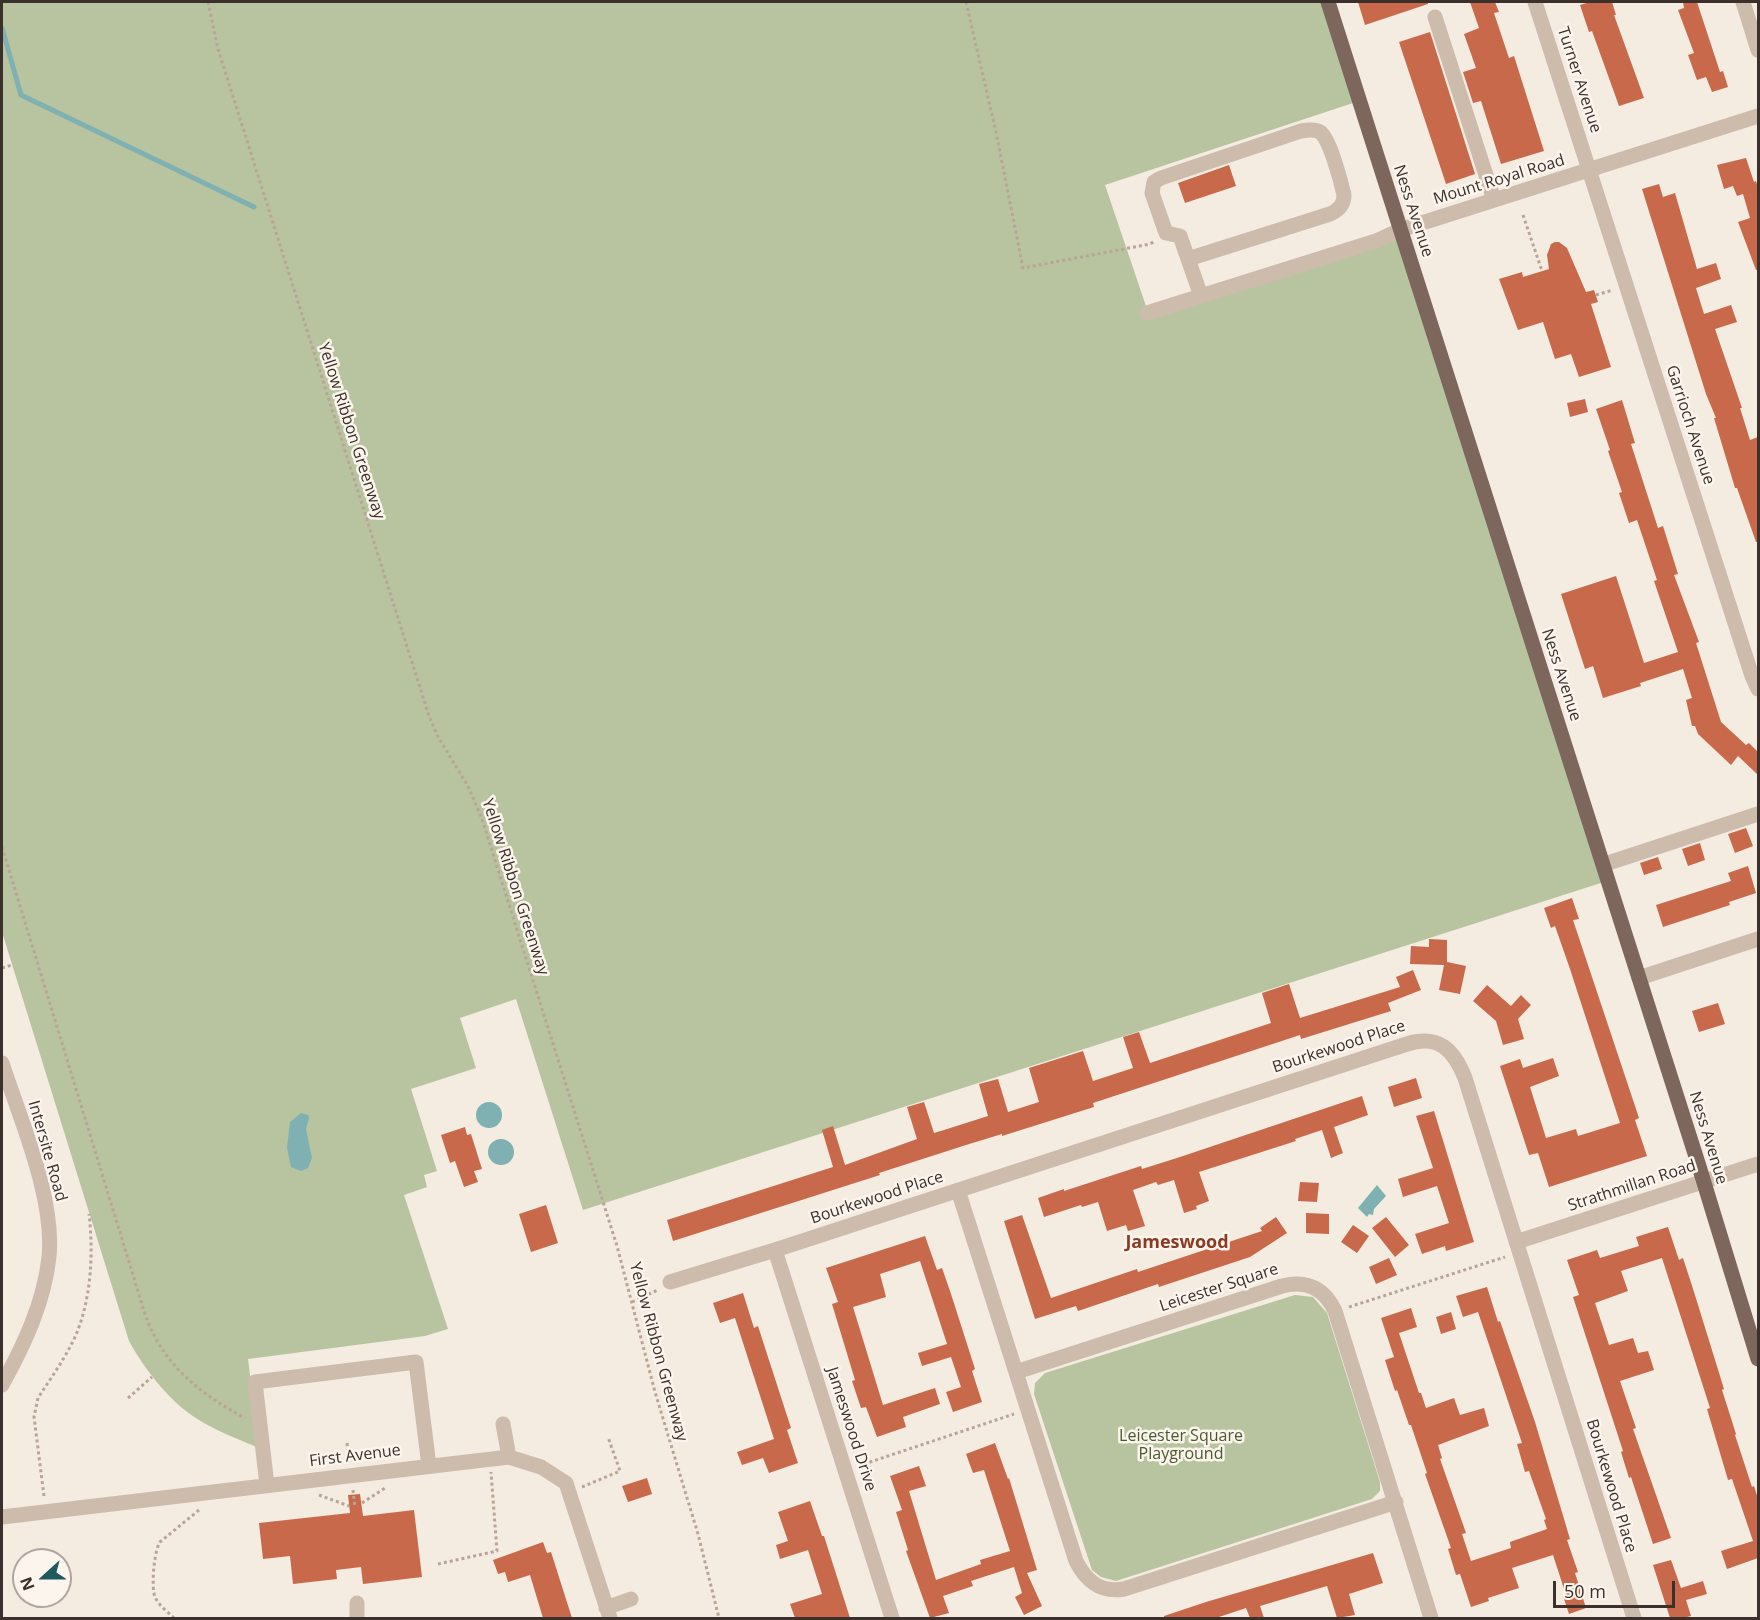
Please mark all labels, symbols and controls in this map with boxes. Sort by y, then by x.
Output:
street label: Turner Avenue [1553,25,1605,135]
street label: Mount Royal Road [1431,151,1567,209]
street label: Ness Avenue [1389,162,1437,260]
street label: Yellow Ribbon Greenway [313,340,389,522]
street label: Garrioch Avenue [1662,363,1718,487]
street label: Ness Avenue [1537,626,1585,724]
street label: Yellow Ribbon Greenway [477,796,553,978]
street label: Bourkewood Place [1270,1016,1408,1078]
street label: Ness Avenue [1685,1089,1731,1187]
street label: Intersite Road [23,1098,71,1204]
street label: Strathmillan Road [1566,1156,1698,1216]
street label: Bourkewood Place [808,1167,946,1229]
district label: Jameswood [1125,1232,1229,1254]
street label: Yellow Ribbon Greenway [625,1260,691,1444]
street label: Leicester Square [1157,1260,1281,1316]
street label: Jameswood Drive [822,1365,880,1493]
street label: Bourkewood Place [1582,1417,1640,1555]
park label: Leicester Square Playground [1119,1426,1243,1464]
street label: First Avenue [308,1441,402,1471]
north arrow [12,1548,72,1608]
scale bar [1556,1569,1678,1607]
text: N [14,1574,40,1594]
text: 50 m [1564,1579,1606,1603]

